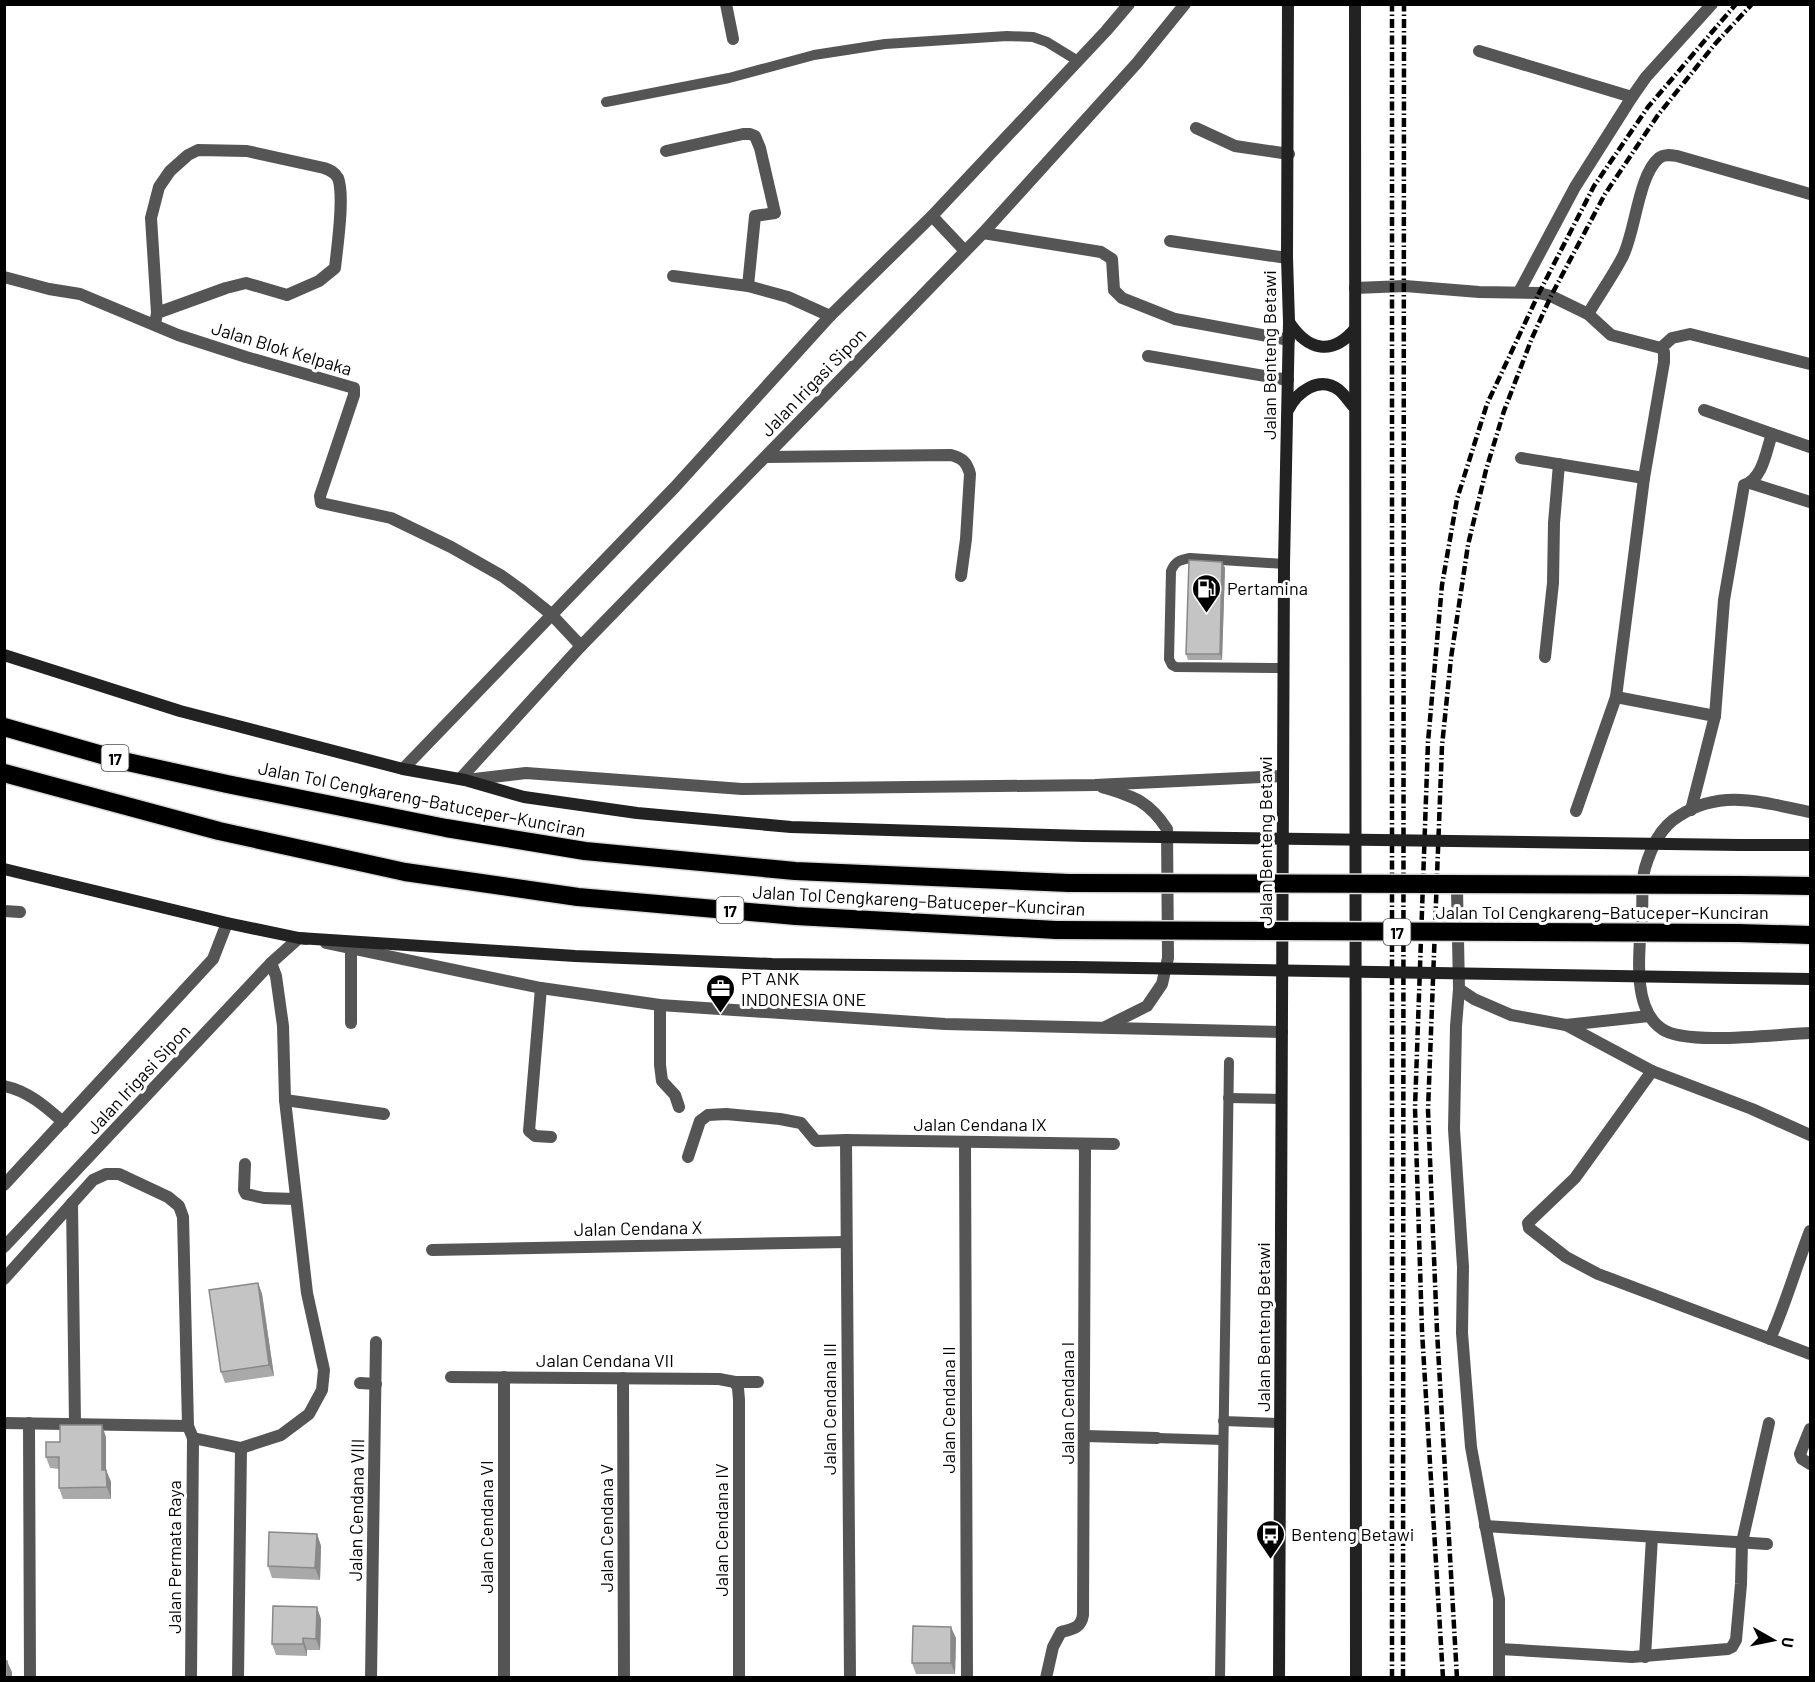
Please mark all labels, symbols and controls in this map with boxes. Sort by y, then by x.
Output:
street label: Jalan Benteng Betawi [1258,270,1280,440]
street label: Jalan Blok Kelpaka [209,316,355,380]
street label: Jalan Irigasi Sipon [756,323,870,441]
fuel station icon: Pertamina [1190,572,1222,614]
place label: Pertamina [1227,577,1308,599]
road number: 17 [102,745,128,771]
street label: Jalan Tol Cengkareng–Batuceper–Kunciran [256,756,588,842]
street label: Jalan Benteng Betawi [1254,756,1276,926]
street label: Jalan Tol Cengkareng–Batuceper–Kunciran [752,880,1086,920]
road number: 17 [716,897,744,923]
street label: Jalan Tol Cengkareng–Batuceper–Kunciran [1435,901,1769,923]
road number: 17 [1384,919,1410,945]
place label: PT ANK INDONESIA ONE [741,967,866,1010]
office icon: PT ANK INDONESIA ONE [704,972,736,1014]
street label: Jalan Irigasi Sipon [81,1020,195,1138]
street label: Jalan Cendana IX [913,1113,1047,1135]
street label: Jalan Cendana X [574,1216,702,1240]
street label: Jalan Benteng Betawi [1252,1242,1274,1412]
street label: Jalan Cendana I [1056,1342,1078,1464]
street label: Jalan Cendana III [818,1343,840,1475]
street label: Jalan Cendana II [937,1346,959,1474]
street label: Jalan Cendana VII [536,1349,674,1371]
street label: Jalan Cendana VIII [344,1439,368,1581]
street label: Jalan Cendana VI [475,1460,497,1594]
street label: Jalan Cendana V [595,1463,617,1592]
street label: Jalan Cendana IV [710,1463,732,1597]
street label: Jalan Permata Raya [163,1480,185,1634]
bus stop icon: Benteng Betawi [1254,1518,1286,1560]
place label: Benteng Betawi [1291,1523,1414,1545]
north arrow [1743,1610,1803,1670]
text: U [1778,1636,1798,1649]

